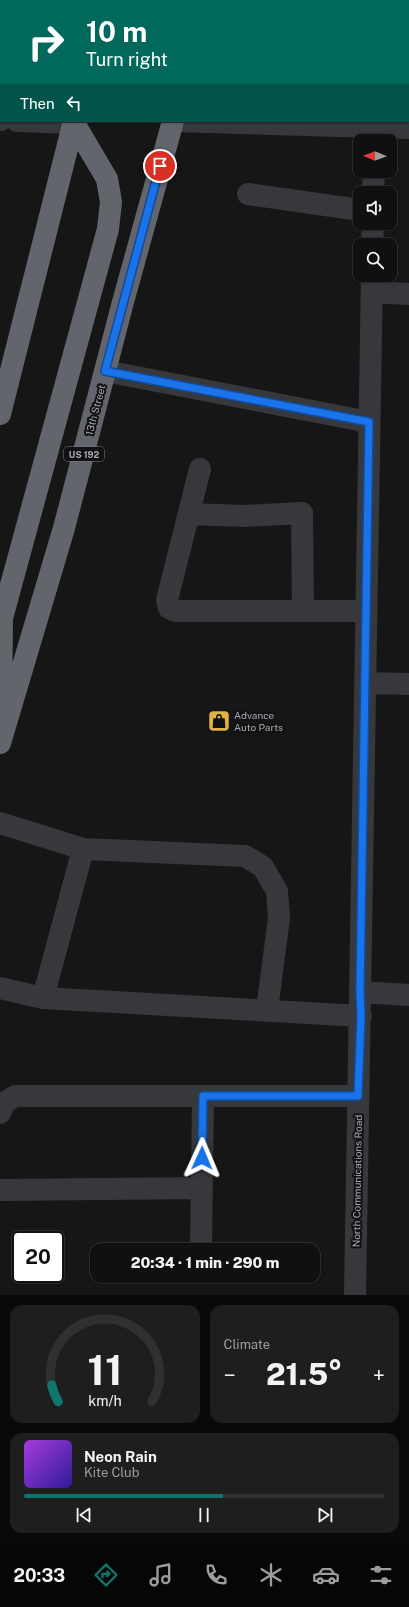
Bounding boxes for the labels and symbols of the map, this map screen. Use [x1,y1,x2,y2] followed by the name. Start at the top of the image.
[353,134,397,178] north arrow
[143,149,177,183] pin
[83,383,108,437] street label: 13th Street
[64,447,104,461] road number: US 192
[206,708,232,734] shop icon: Advance Auto Parts
[234,709,283,733] place label: Advance Auto Parts
[350,1115,364,1247] street label: North Communications Road
[181,1137,223,1179] position arrow
[12,1231,64,1283] speed limit sign: 20

